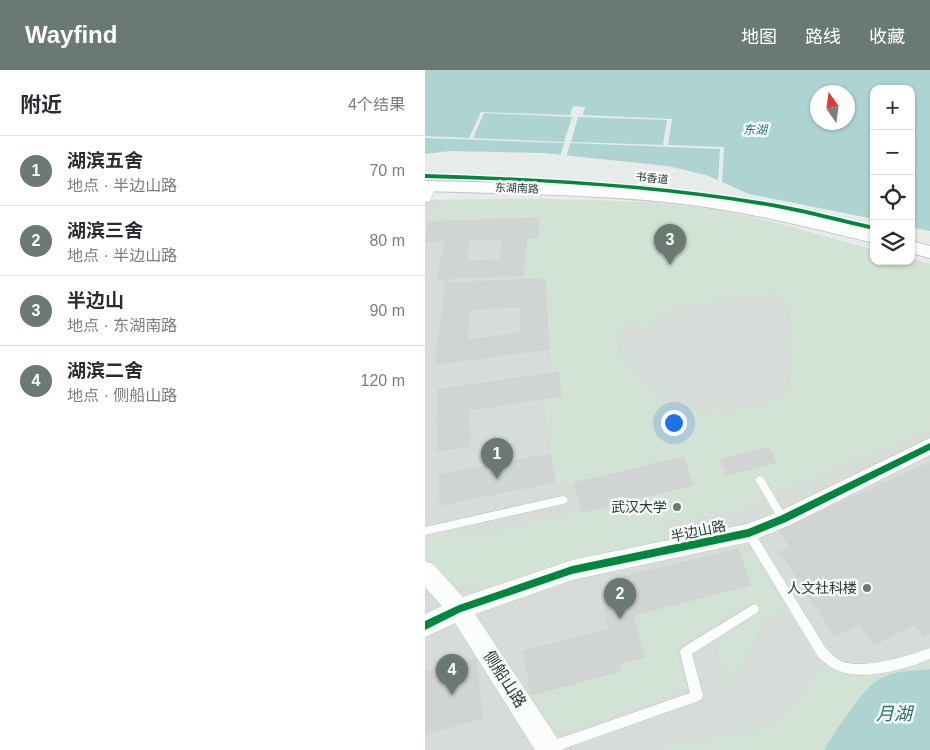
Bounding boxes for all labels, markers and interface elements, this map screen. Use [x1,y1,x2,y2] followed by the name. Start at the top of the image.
[25,21,117,48] text: Wayfind
[741,27,777,47] text: 地图
[805,27,841,47] text: 路线
[869,27,905,47] text: 收藏
[810,85,855,130] north arrow
[870,85,915,265] map controls
[870,85,915,130] button: +
[20,93,62,116] text: 附近
[348,96,405,113] text: 4个结果
[743,123,769,137] water label: 东湖
[870,130,915,175] button: −
[67,150,143,171] text: 湖滨五舍
[32,162,40,179] text: 1
[369,162,405,179] text: 70 m
[635,170,669,186] street label: 书香道
[870,175,915,220] button: locate
[67,177,177,194] text: 地点 · 半边山路
[495,181,539,195] street label: 东湖南路
[67,220,143,241] text: 湖滨三舍
[870,220,915,265] button: layers
[654,224,686,265] pin: 3
[32,232,40,249] text: 2
[369,232,405,249] text: 80 m
[67,247,177,264] text: 地点 · 半边山路
[67,290,124,311] text: 半边山
[32,302,40,319] text: 3
[369,302,405,319] text: 90 m
[67,317,177,334] text: 地点 · 东湖南路
[67,360,143,381] text: 湖滨二舍
[32,372,40,389] text: 4
[361,372,405,389] text: 120 m
[67,387,177,404] text: 地点 · 侧船山路
[661,410,687,436] your location
[481,438,513,479] pin: 1
[611,499,667,515] place label: 武汉大学
[671,501,683,513] marker: 武汉大学
[669,517,727,545] street label: 半边山路
[604,578,636,619] pin: 2
[787,580,857,596] place label: 人文社科楼
[861,582,873,594] marker: 人文社科楼
[480,648,530,710] street label: 侧船山路
[436,654,468,695] pin: 4
[876,704,915,724] water label: 月湖

